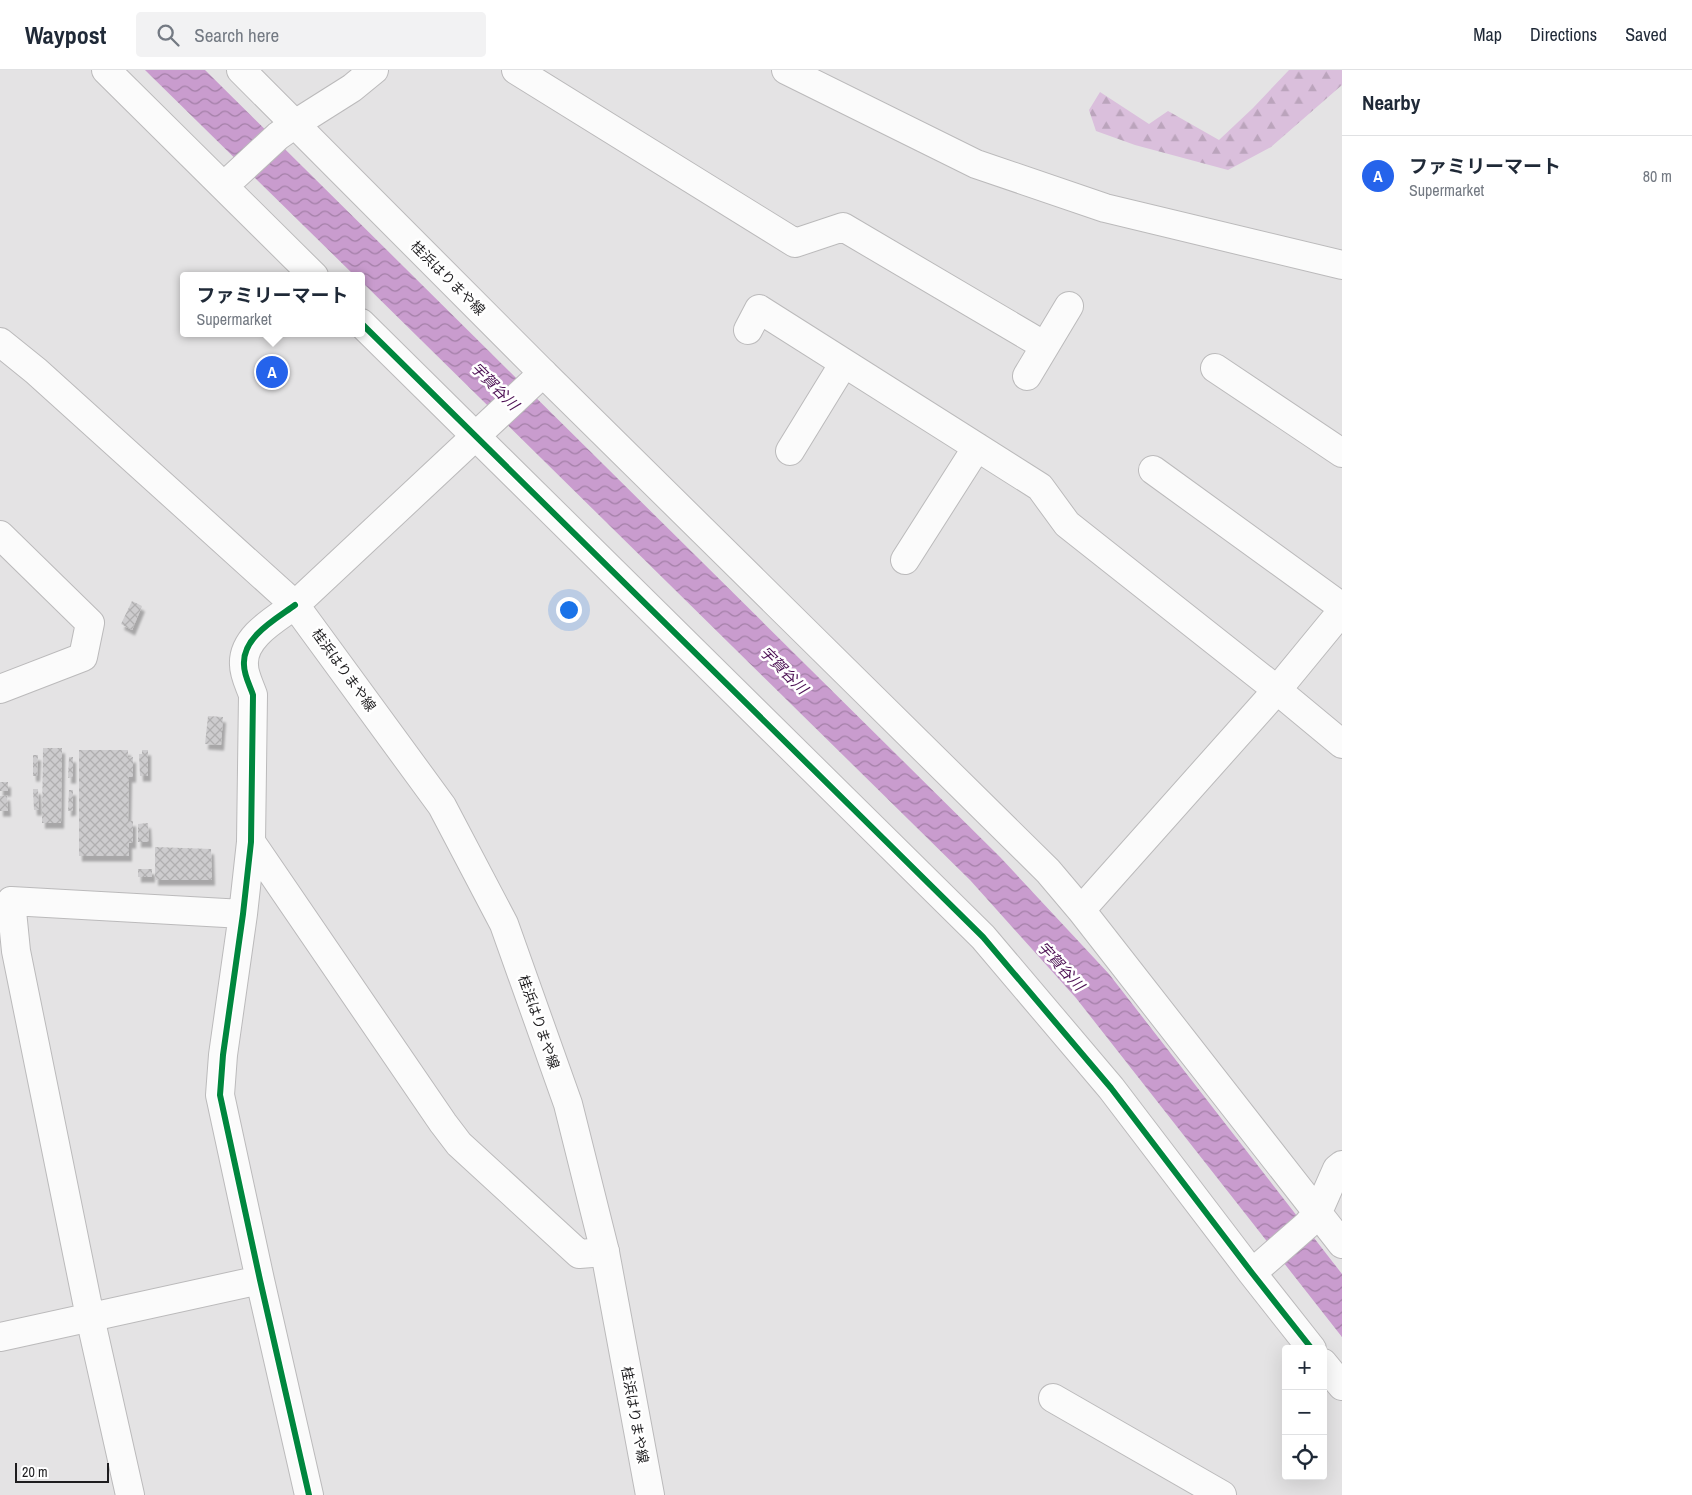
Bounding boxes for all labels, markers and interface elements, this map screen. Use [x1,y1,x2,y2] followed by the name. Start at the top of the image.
[136,12,486,57] search box
[25,19,106,51] text: Waypost
[154,21,182,49] icon: search
[194,22,279,48] text: Search here
[1473,22,1502,47] text: Map
[1530,22,1597,47] text: Directions
[1625,22,1667,47] text: Saved
[1362,88,1420,117] text: Nearby
[1409,153,1561,179] text: ファミリーマート
[1373,165,1383,187] text: A
[1643,165,1672,187] text: 80 m
[1409,179,1484,201] text: Supermarket
[407,237,489,319] street label: 桂浜はりまや線
[180,272,365,337] popup
[196,282,349,308] text: ファミリーマート
[196,308,272,330] text: Supermarket
[256,353,288,391] pin: A
[466,357,525,416] water label: 宇賀谷川
[556,597,582,623] your location
[308,625,380,715] street label: 桂浜はりまや線
[755,641,814,700] water label: 宇賀谷川
[1033,937,1090,997] water label: 宇賀谷川
[515,973,563,1071] street label: 桂浜はりまや線
[1282,1345,1327,1480] map controls
[1282,1345,1327,1390] button: +
[618,1365,652,1465] street label: 桂浜はりまや線
[1282,1390,1327,1435] button: −
[1282,1435,1327,1480] button: locate
[15,1460,109,1483] scale bar
[22,1463,48,1481] text: 20 m

